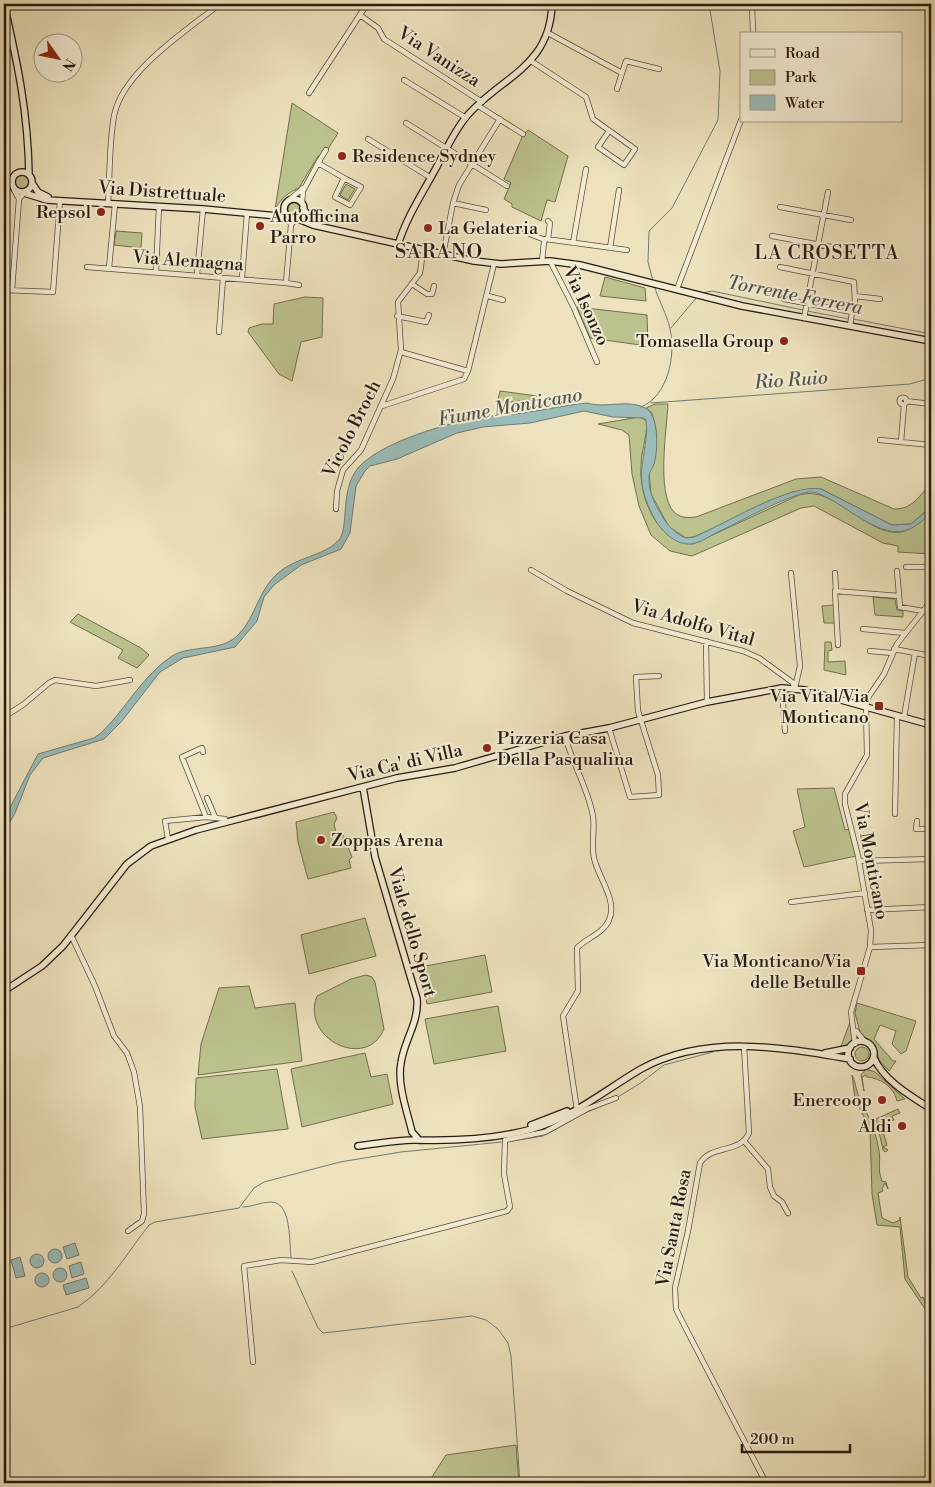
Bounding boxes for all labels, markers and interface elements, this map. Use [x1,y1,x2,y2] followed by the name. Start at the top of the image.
[392,21,485,93] street label: Via Vanizza
[32,32,82,82] north arrow
[740,32,902,122] legend
[785,44,820,63] text: Road
[57,55,79,74] text: N
[785,68,817,87] text: Park
[784,94,825,113] text: Water
[352,145,497,168] place label: Residence Sydney
[336,150,348,162] marker: Residence Sydney
[96,176,227,208] street label: Via Distrettuale
[36,201,92,224] place label: Repsol
[269,205,360,249] place label: Autofficina Parro
[95,206,107,218] marker: Repsol
[438,217,539,240] place label: La Gelateria
[254,220,266,232] marker: Autofficina Parro
[422,222,434,234] marker: La Gelateria
[395,240,483,265] district label: SARANO
[754,241,900,265] district label: LA CROSETTA
[131,246,245,276] street label: Via Alemagna
[557,262,614,349] street label: Via Isonzo
[725,270,865,320] water label: Torrente Ferrera
[636,330,774,353] place label: Tomasella Group
[778,335,790,347] marker: Tomasella Group
[753,365,829,395] water label: Rio Ruio
[317,376,386,482] street label: Vicolo Broch
[436,382,584,432] water label: Fiume Monticano
[628,594,758,652] street label: Via Adolfo Vital
[768,685,870,729] place label: Via Vital/Via Monticano
[873,700,885,712] marker: Via Vital/Via Monticano
[497,727,634,771] place label: Pizzeria Casa Della Pasqualina
[344,738,466,788] street label: Via Ca' di Villa
[481,742,493,754] marker: Pizzeria Casa Della Pasqualina
[848,800,894,921] street label: Via Monticano
[331,829,444,852] place label: Zoppas Arena
[315,834,327,846] marker: Zoppas Arena
[382,863,442,1000] street label: Viale dello Sport
[701,950,852,994] place label: Via Monticano/Via delle Betulle
[855,965,867,977] marker: Via Monticano/Via delle Betulle
[792,1089,872,1112] place label: Enercoop
[876,1094,888,1106] marker: Enercoop
[857,1115,892,1138] place label: Aldi
[896,1120,908,1132] marker: Aldi
[651,1166,697,1290] street label: Via Santa Rosa
[742,1422,850,1454] scale bar
[750,1430,795,1449] text: 200 m

